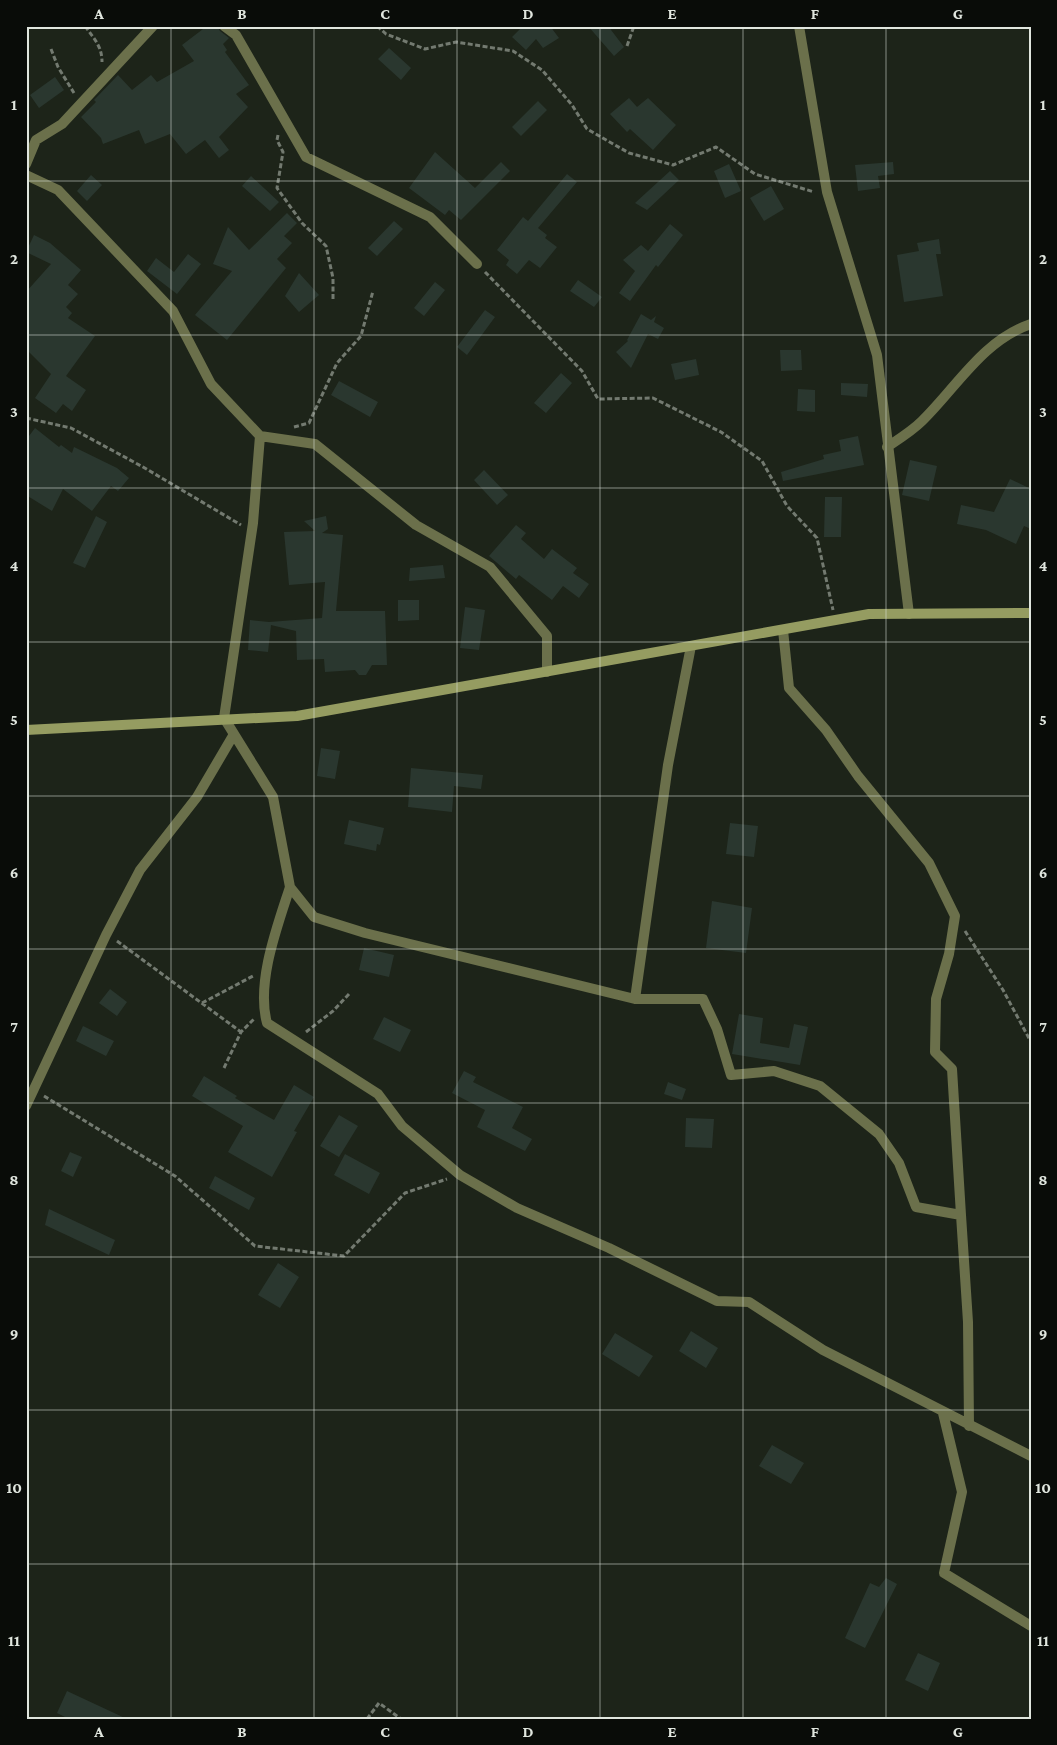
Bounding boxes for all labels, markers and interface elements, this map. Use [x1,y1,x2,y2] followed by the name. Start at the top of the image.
[93,5,104,22] text: A
[237,5,247,22] text: B
[380,5,390,22] text: C
[522,5,534,22] text: D
[667,5,677,22] text: E
[811,5,820,22] text: F
[953,5,963,22] text: G
[11,96,17,113] text: 1
[1040,96,1046,113] text: 1
[10,250,18,267] text: 2
[1039,250,1047,267] text: 2
[10,403,18,420] text: 3
[1039,403,1047,420] text: 3
[10,557,19,574] text: 4
[1039,557,1048,574] text: 4
[10,711,18,728] text: 5
[1039,711,1047,728] text: 5
[10,864,18,881] text: 6
[1039,864,1047,881] text: 6
[10,1018,18,1035] text: 7
[1039,1018,1047,1035] text: 7
[9,1171,19,1188] text: 8
[1038,1171,1048,1188] text: 8
[10,1325,18,1342] text: 9
[1039,1325,1047,1342] text: 9
[6,1479,22,1496] text: 10
[1035,1479,1051,1496] text: 10
[8,1632,20,1649] text: 11
[1037,1632,1049,1649] text: 11
[93,1723,104,1740] text: A
[237,1723,247,1740] text: B
[380,1723,390,1740] text: C
[522,1723,534,1740] text: D
[667,1723,677,1740] text: E
[811,1723,820,1740] text: F
[953,1723,963,1740] text: G

